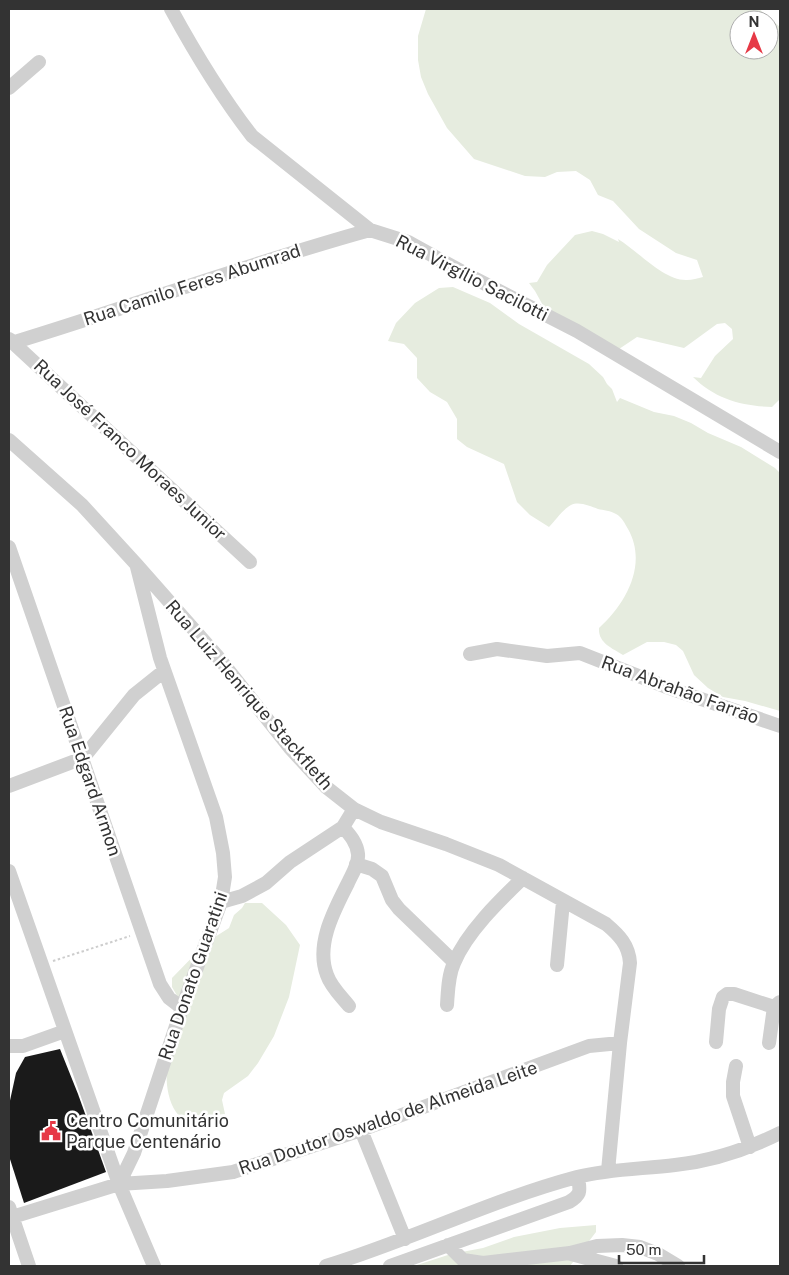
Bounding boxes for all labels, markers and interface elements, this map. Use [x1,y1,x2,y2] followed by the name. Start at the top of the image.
[729,10,779,60] north arrow
[749,14,759,30] text: N
[392,230,552,325] street label: Rua Virgílio Sacilotti
[81,240,303,330] street label: Rua Camilo Feres Abumrad
[30,355,231,544] street label: Rua José Franco Moraes Junior
[161,596,337,794] street label: Rua Luiz Henrique Stackfleth
[599,651,762,728] street label: Rua Abrahão Farrão
[55,703,126,859] street label: Rua Edgard Armon
[154,889,231,1063] street label: Rua Donato Guaratini
[236,1056,540,1179] street label: Rua Doutor Oswaldo de Almeida Leite
[66,1110,229,1152] place label: Centro Comunitário Parque Centenário
[40,1120,62,1142] public building icon: Centro Comunitário Parque Centenário
[619,1232,704,1264] scale bar
[626,1241,661,1258] text: 50 m

